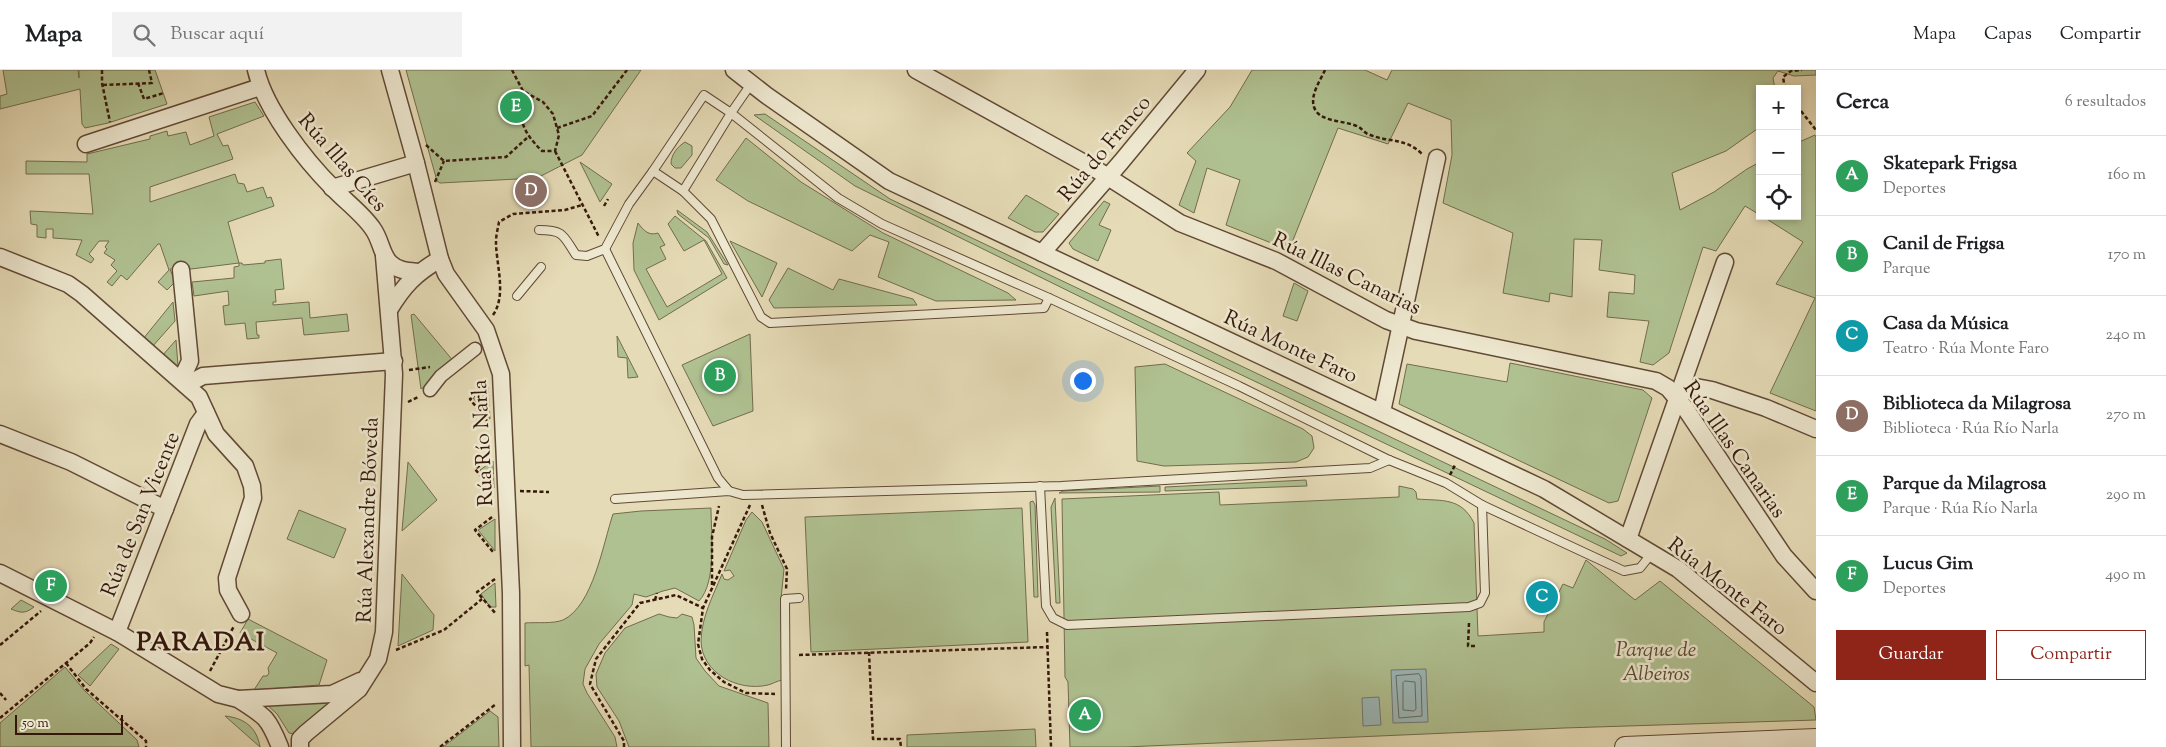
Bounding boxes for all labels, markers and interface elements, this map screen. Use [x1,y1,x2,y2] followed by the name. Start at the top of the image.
[112,12,462,57] search box
[25,18,82,52] text: Mapa
[130,21,158,49] icon: search
[170,21,264,48] text: Buscar aquí
[1913,22,1956,48] text: Mapa
[1984,22,2032,48] text: Capas
[2060,22,2141,48] text: Compartir
[1756,85,1801,220] map controls
[1756,85,1801,130] button: +
[500,88,532,126] pin: E
[1836,88,1889,118] text: Cerca
[1052,90,1159,209] street label: Rúa do Franco
[2065,91,2146,114] text: 6 resultados
[290,107,393,219] street label: Rúa Illas Cíes
[1756,130,1801,175] button: −
[1883,151,2017,178] text: Skatepark Frigsa
[1846,164,1859,187] text: A
[2108,164,2146,187] text: 160 m
[515,172,547,210] pin: D
[1756,175,1801,220] button: locate
[1883,178,1946,201] text: Deportes
[1267,226,1425,324] street label: Rúa Illas Canarias
[1883,231,2004,258] text: Canil de Frigsa
[1847,244,1857,267] text: B
[2108,244,2146,267] text: 170 m
[1883,258,1930,281] text: Parque
[1218,304,1362,392] street label: Rúa Monte Faro
[1883,311,2009,338] text: Casa da Música
[1846,324,1858,347] text: C
[2105,324,2146,347] text: 240 m
[1883,338,2049,361] text: Teatro · Rúa Monte Faro
[704,357,736,395] pin: B
[1070,368,1096,394] your location
[1675,375,1792,525] street label: Rúa Illas Canarias
[466,378,502,507] street label: Rúa Río Narla
[1883,391,2071,418] text: Biblioteca da Milagrosa
[1846,404,1858,427] text: D
[2106,404,2146,427] text: 270 m
[350,416,388,624] street label: Rúa Alexandre Bóveda
[1883,418,2059,441] text: Biblioteca · Rúa Río Narla
[95,428,189,602] street label: Rúa de San Vicente
[1883,471,2047,498] text: Parque da Milagrosa
[1847,484,1857,507] text: E
[2106,484,2146,507] text: 290 m
[1883,498,2038,521] text: Parque · Rúa Río Narla
[1660,531,1793,644] street label: Rúa Monte Faro
[1883,551,1973,578] text: Lucus Gim
[1848,564,1856,587] text: F
[2105,564,2146,587] text: 490 m
[35,567,67,605] pin: F
[1526,578,1558,616] pin: C
[1883,578,1946,601] text: Deportes
[136,625,266,662] district label: PARADAI
[1836,630,1986,680] button: Guardar
[1996,630,2146,680] button: Compartir
[1616,636,1696,690] park label: Parque de Albeiros
[1069,696,1101,734] pin: A
[15,712,122,735] scale bar
[22,714,49,734] text: 50 m

